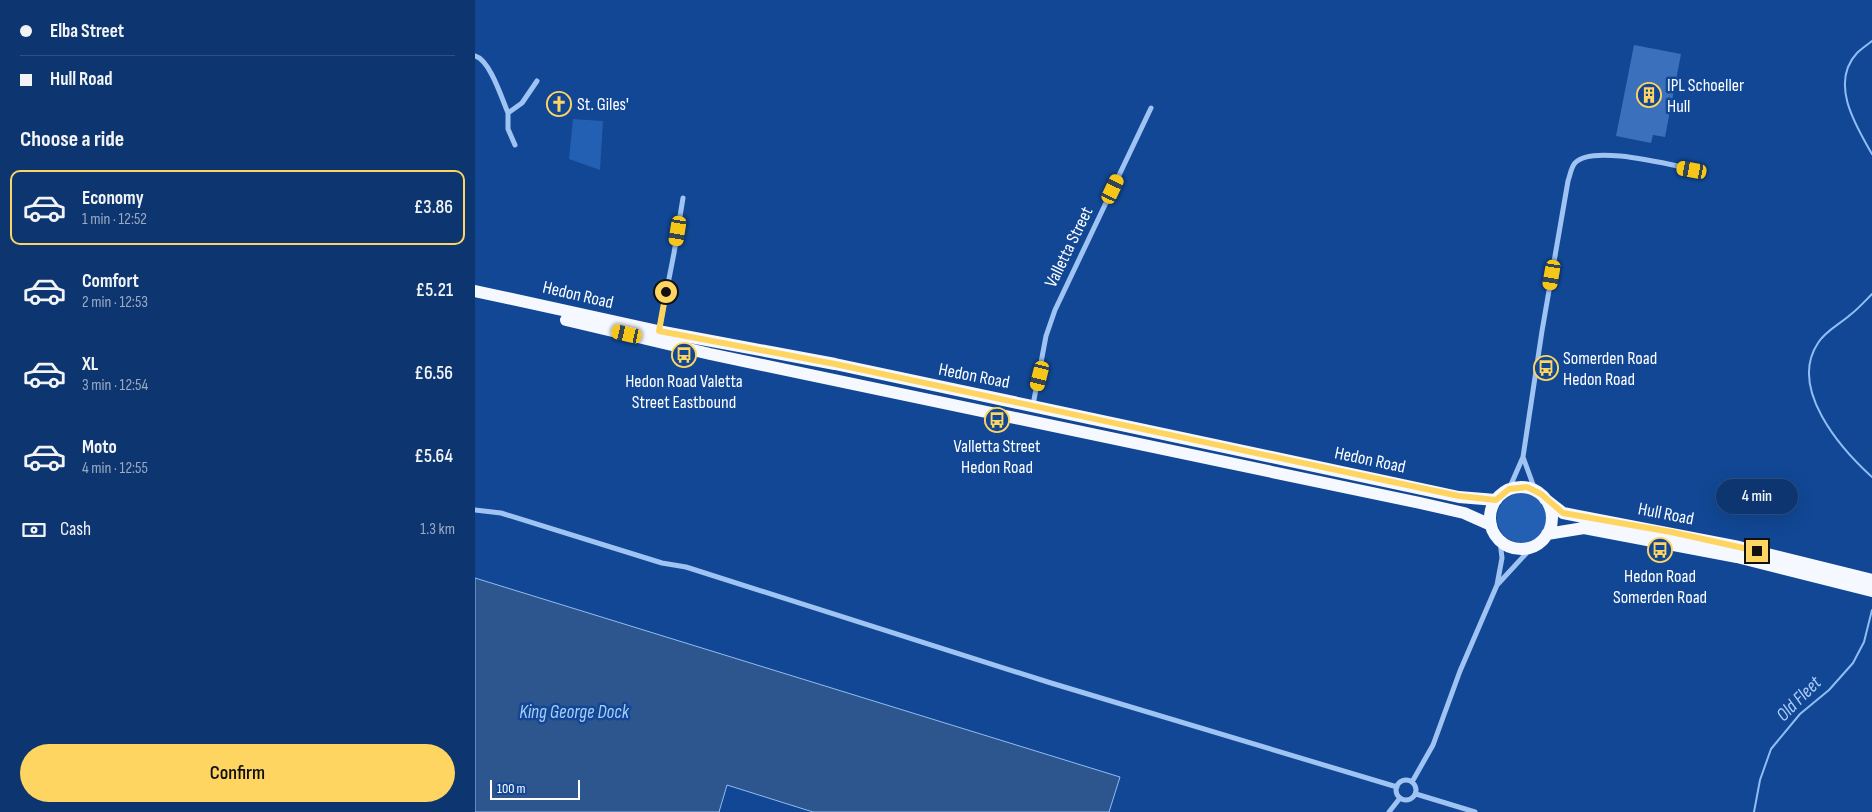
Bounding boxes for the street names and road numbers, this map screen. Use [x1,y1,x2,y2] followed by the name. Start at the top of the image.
[1040,203,1098,291] street label: Valletta Street
[541,277,615,313] street label: Hedon Road
[937,359,1011,393] street label: Hedon Road
[1333,442,1407,478] street label: Hedon Road
[1636,498,1696,530] street label: Hull Road

